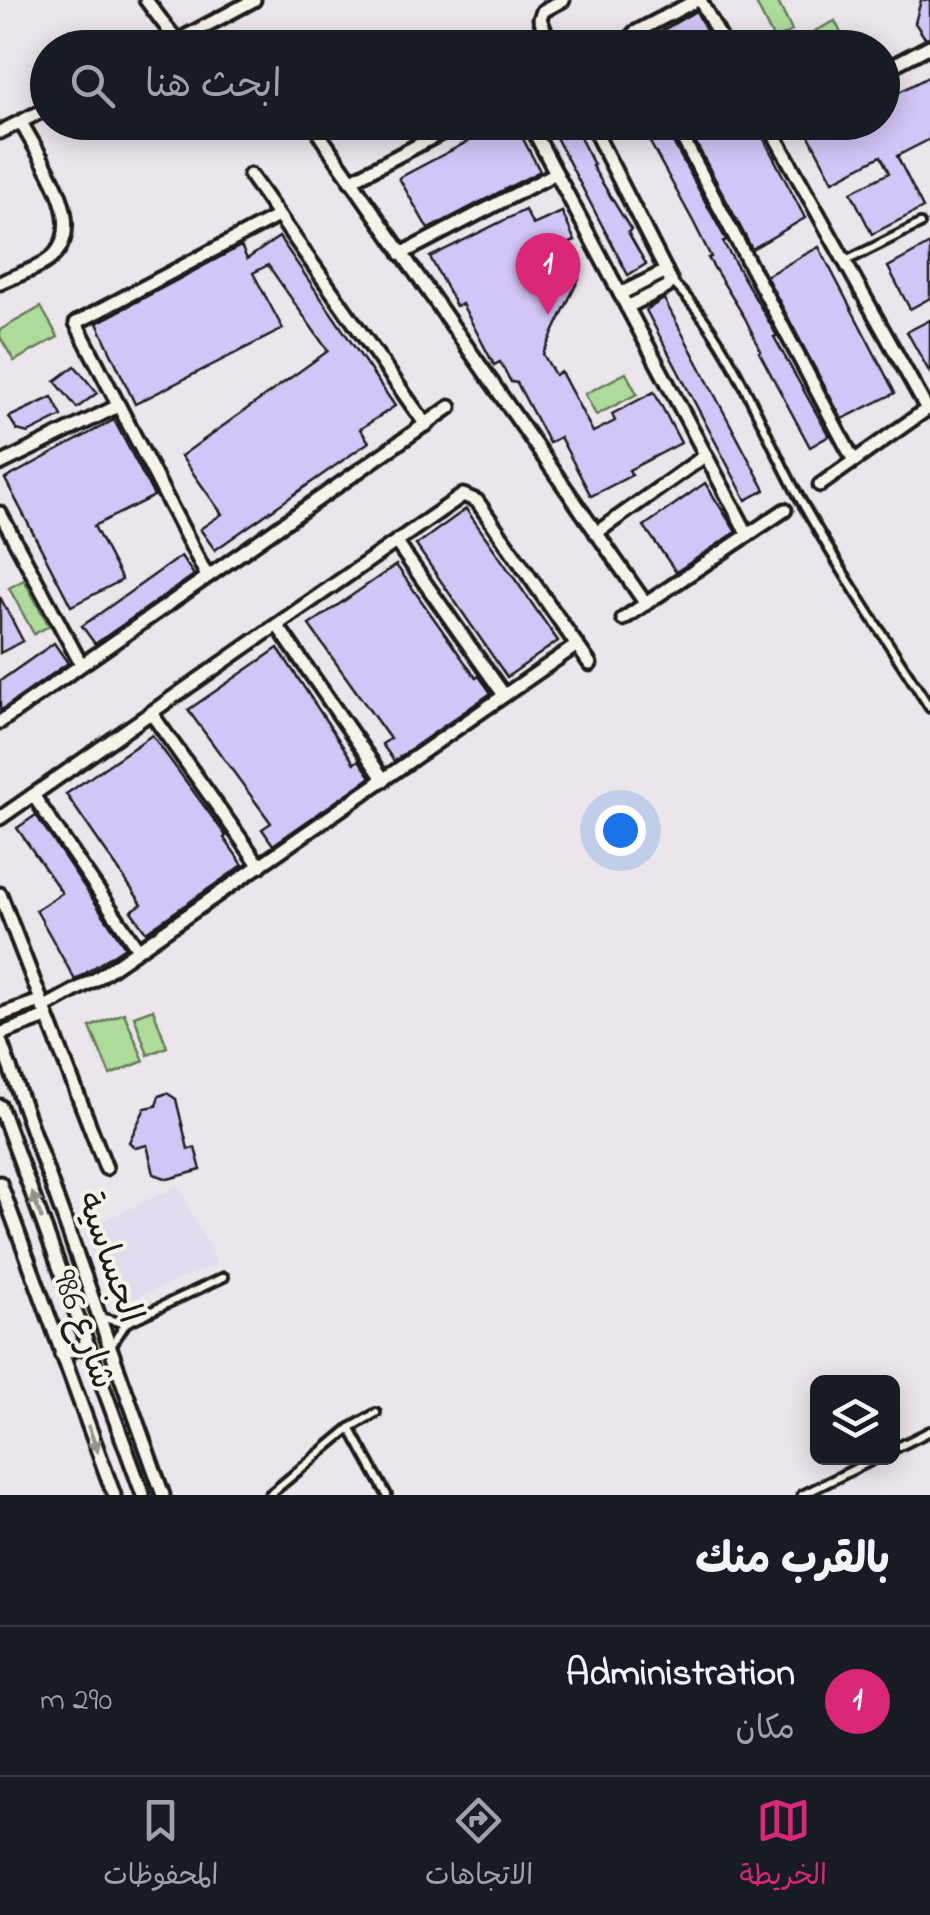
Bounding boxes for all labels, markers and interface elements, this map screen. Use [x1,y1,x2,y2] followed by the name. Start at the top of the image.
[30,30,900,140] search box
[65,58,120,113] icon: search
[145,59,282,115] text: ابحث هنا
[516,232,580,315] pin: 1
[595,805,646,856] your location
[62,1185,154,1331] street label: الجساسية
[29,1191,44,1221] one-way arrow
[37,1263,127,1397] street label: شارع 986
[810,1375,900,1465] map controls
[810,1375,900,1465] button: layers
[86,1424,101,1454] one-way arrow
[695,1531,890,1592] text: بالقرب منك
[566,1647,795,1703] text: Administration
[40,1678,112,1725] text: 290 m
[852,1678,863,1725] text: 1
[736,1707,795,1754] text: مكان
[103,1793,219,1899] tab: المحفوظات
[425,1793,533,1899] tab: الاتجاهات
[739,1793,827,1899] tab: الخريطة

